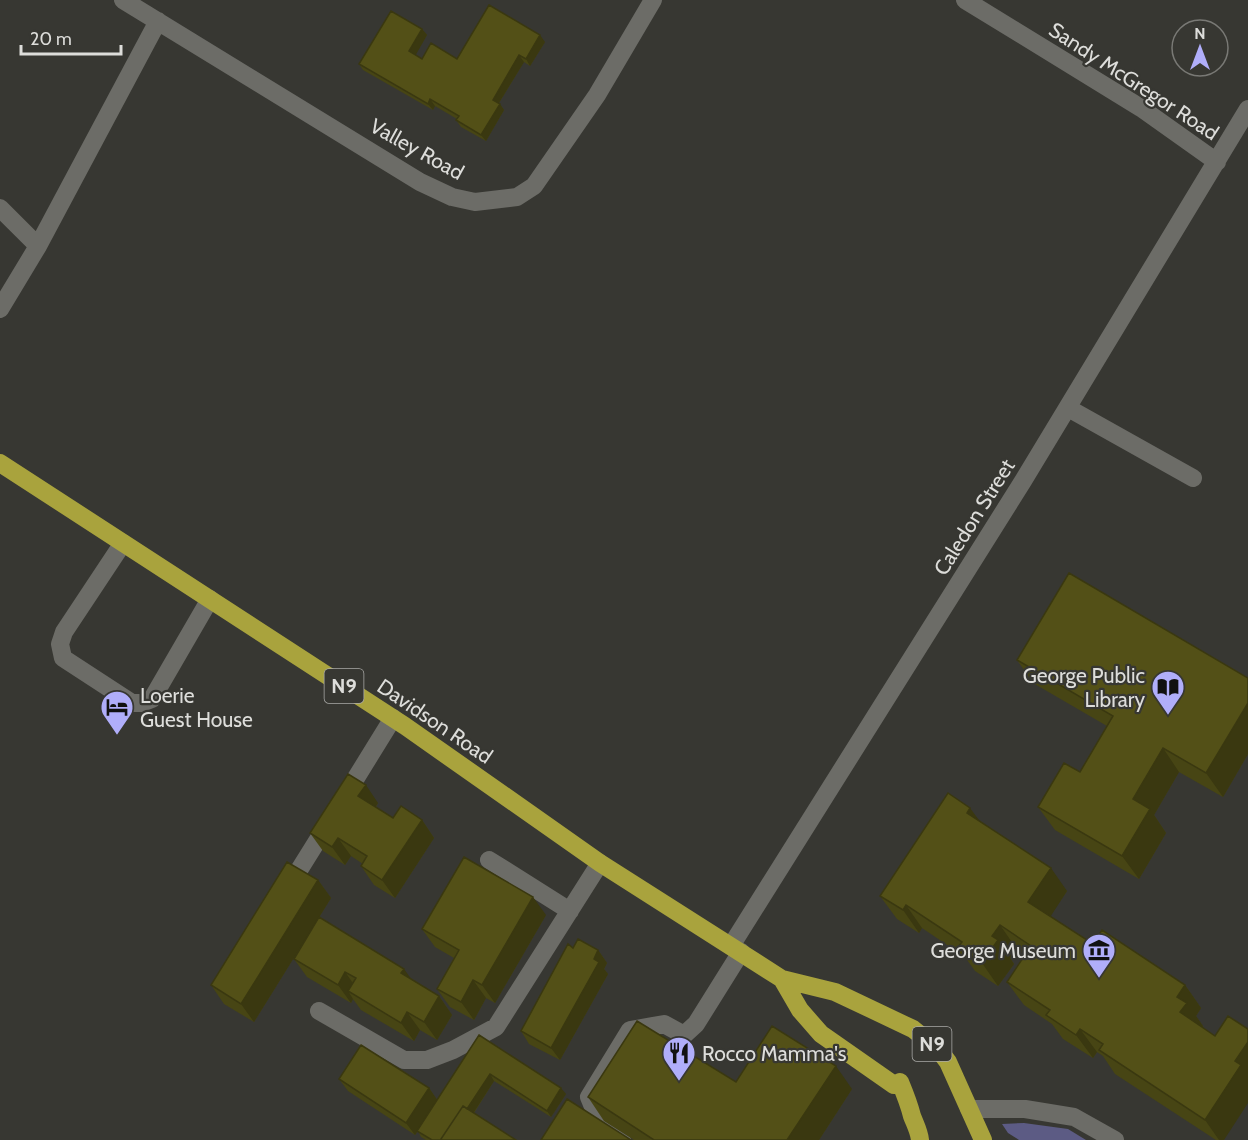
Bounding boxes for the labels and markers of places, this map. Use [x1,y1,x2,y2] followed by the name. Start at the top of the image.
[1023,663,1145,712] place label: George Public Library
[1150,669,1186,716] library icon: George Public Library
[140,683,253,732] place label: Loerie Guest House
[99,689,135,736] hotel icon: Loerie Guest House
[1081,932,1117,979] museum icon: George Museum
[931,938,1076,963] place label: George Museum
[661,1035,697,1082] restaurant icon: Rocco Mamma's
[702,1041,847,1066] place label: Rocco Mamma's

